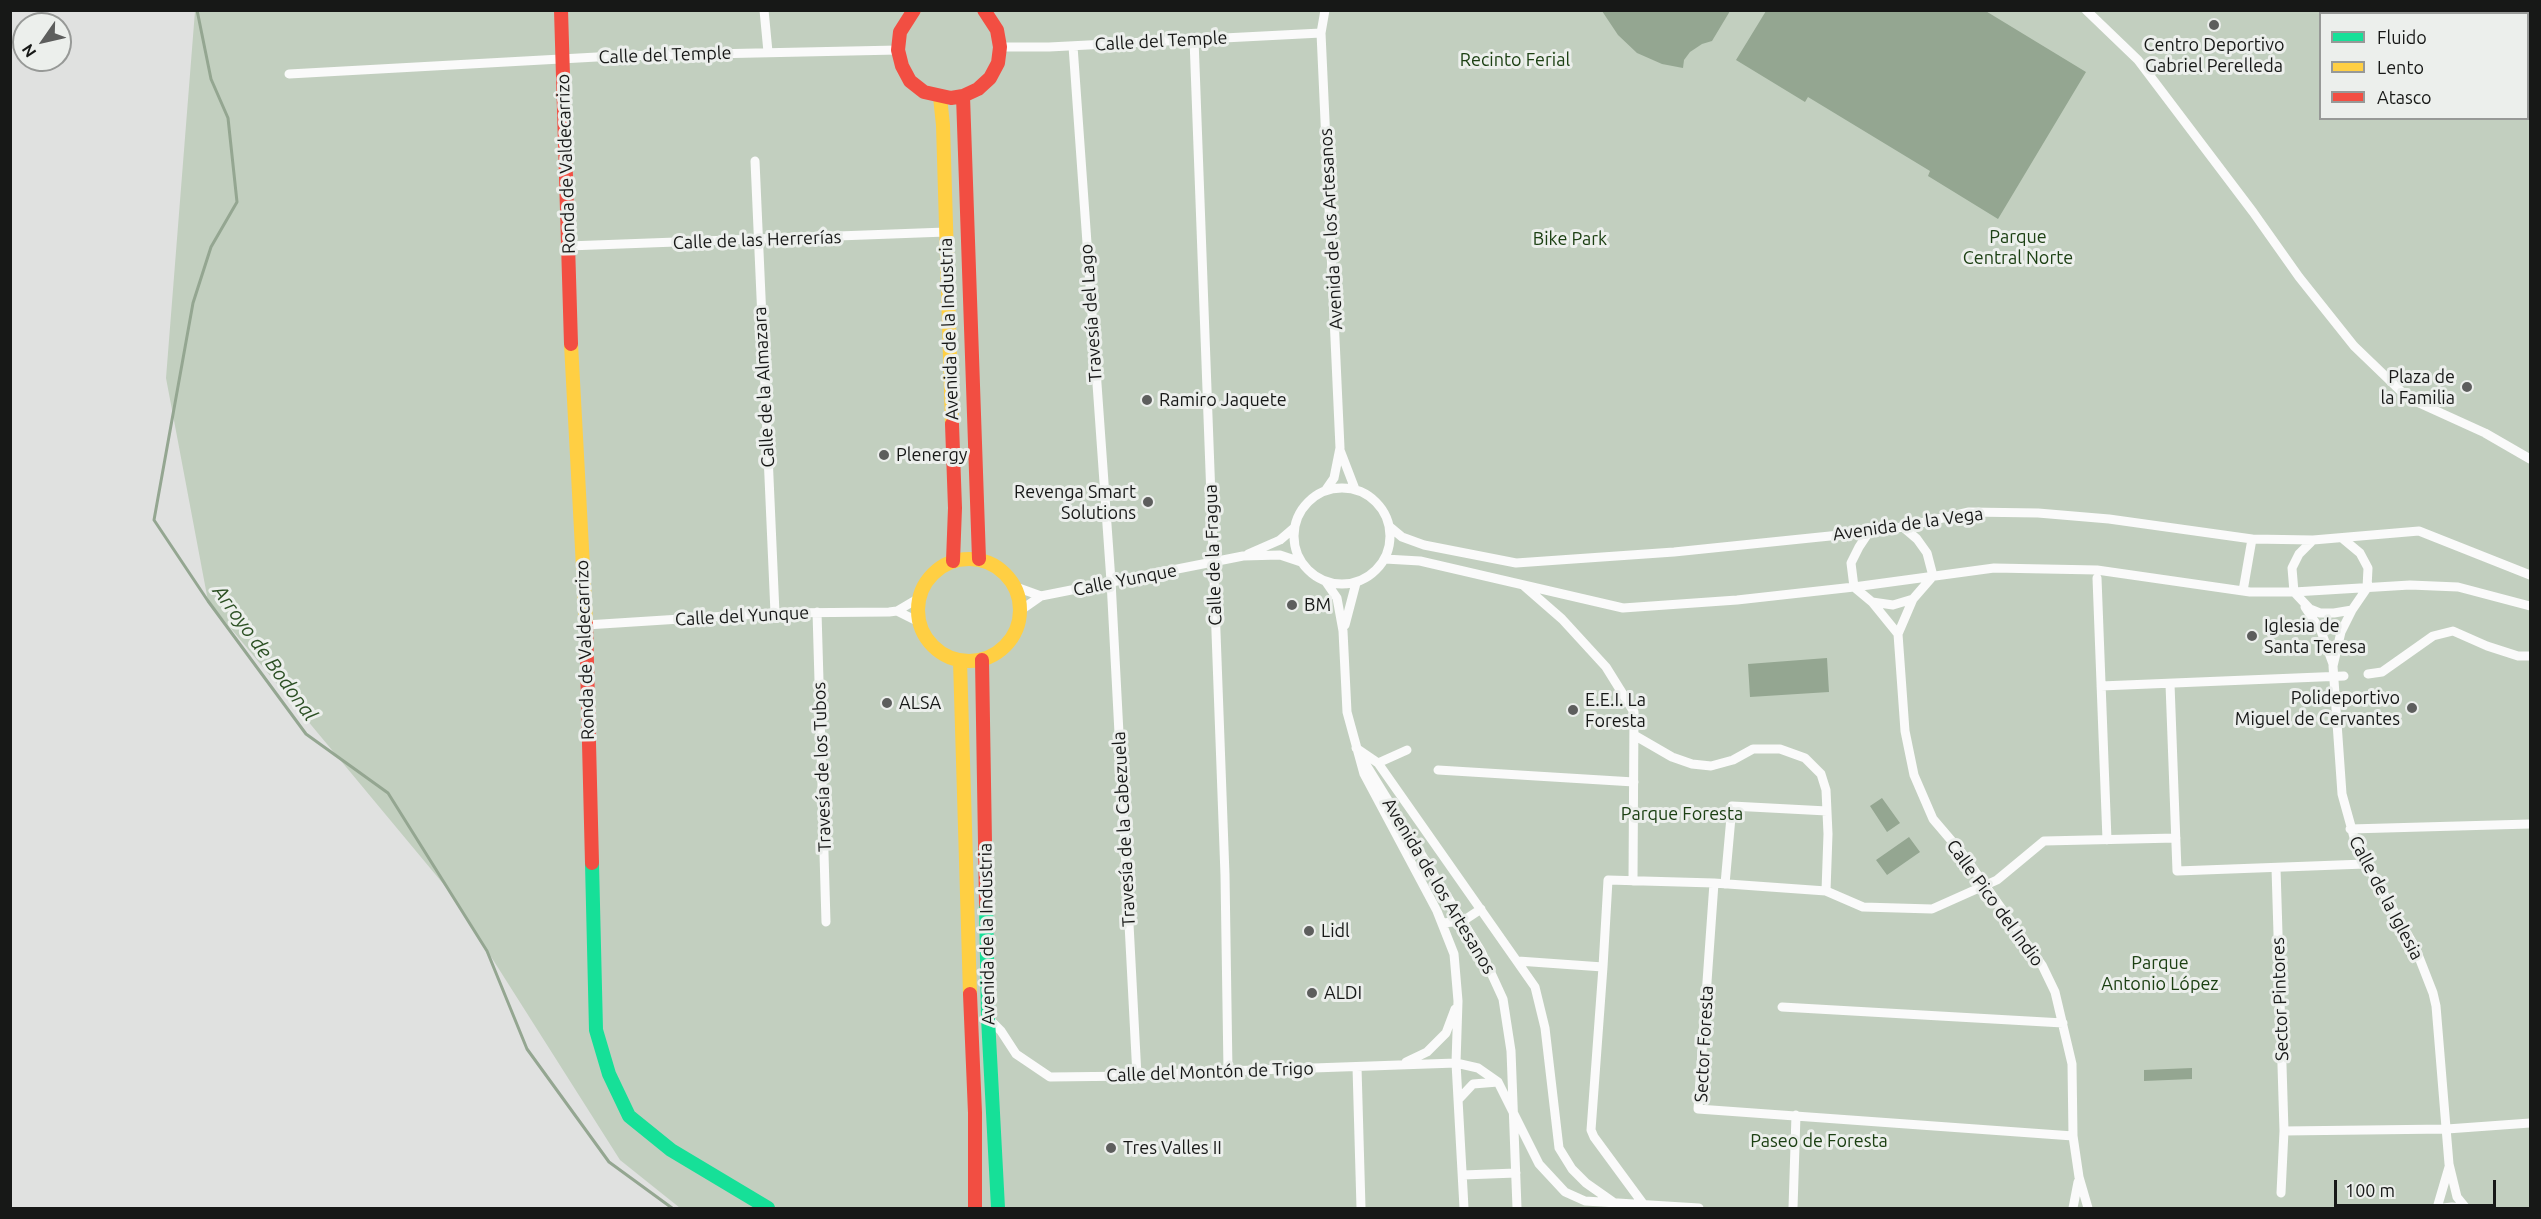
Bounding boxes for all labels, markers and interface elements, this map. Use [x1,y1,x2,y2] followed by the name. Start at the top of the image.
[12,12,72,72] north arrow
[2319,12,2529,120] legend
[2207,18,2221,32] marker: Centro Deportivo Gabriel Perelleda
[1094,27,1228,55] street label: Calle del Temple
[2377,27,2427,47] text: Fluido
[2144,34,2284,76] place label: Centro Deportivo Gabriel Perelleda
[18,41,40,61] text: N
[598,42,732,68] street label: Calle del Temple
[1460,49,1570,71] park label: Recinto Ferial
[2377,57,2424,77] text: Lento
[552,74,580,254] street label: Ronda de Valdecarrizo
[2377,87,2432,107] text: Atasco
[1315,128,1347,330] street label: Avenida de los Artesanos
[672,226,842,254] street label: Calle de las Herrerías
[1963,226,2073,268] park label: Parque Central Norte
[1533,228,1607,250] park label: Bike Park
[935,237,963,421] street label: Avenida de la Industria
[1075,243,1107,383] street label: Travesía del Lago
[749,306,779,468] street label: Calle de la Almazara
[2381,366,2455,409] place label: Plaza de la Familia
[2460,380,2474,394] marker: Plaza de la Familia
[1159,389,1287,411] place label: Ramiro Jaquete
[1140,393,1154,407] marker: Ramiro Jaquete
[896,444,967,466] place label: Plenergy
[877,448,891,462] marker: Plenergy
[1014,481,1136,524] place label: Revenga Smart Solutions
[1200,484,1226,626] street label: Calle de la Fragua
[1141,495,1155,509] marker: Revenga Smart Solutions
[1831,503,1985,545] street label: Avenida de la Vega
[1071,559,1179,601] street label: Calle Yunque
[571,560,599,740] street label: Ronda de Valdecarrizo
[208,580,322,726] water label: Arroyo de Bodonal
[1304,594,1331,616] place label: BM
[1285,598,1299,612] marker: BM
[674,602,810,630] street label: Calle del Yunque
[2264,615,2366,658] place label: Iglesia de Santa Teresa
[2245,629,2259,643] marker: Iglesia de Santa Teresa
[808,682,836,852] street label: Travesía de los Tubos
[2235,687,2400,730] place label: Polideportivo Miguel de Cervantes
[1585,689,1646,732] place label: E.E.I. La Foresta
[899,692,941,714] place label: ALSA
[880,696,894,710] marker: ALSA
[2405,701,2419,715] marker: Polideportivo Miguel de Cervantes
[1566,703,1580,717] marker: E.E.I. La Foresta
[1108,731,1140,927] street label: Travesía de la Cabezuela
[1378,794,1500,978] street label: Avenida de los Artesanos
[1621,803,1743,825] park label: Parque Foresta
[2344,832,2428,964] street label: Calle de la Iglesia
[1942,835,2048,971] street label: Calle Pico del Indio
[975,843,999,1025] street label: Avenida de la Industria
[1321,920,1350,942] place label: Lidl
[1302,924,1316,938] marker: Lidl
[2267,937,2293,1061] street label: Sector Pintores
[2101,952,2219,994] park label: Parque Antonio López
[1324,982,1362,1004] place label: ALDI
[1690,985,1718,1103] street label: Sector Foresta
[1305,986,1319,1000] marker: ALDI
[1106,1058,1314,1086] street label: Calle del Montón de Trigo
[1750,1130,1888,1152] park label: Paseo de Foresta
[1123,1137,1222,1159] place label: Tres Valles II
[1104,1141,1118,1155] marker: Tres Valles II
[2337,1168,2499,1206] scale bar
[2345,1180,2395,1200] text: 100 m

